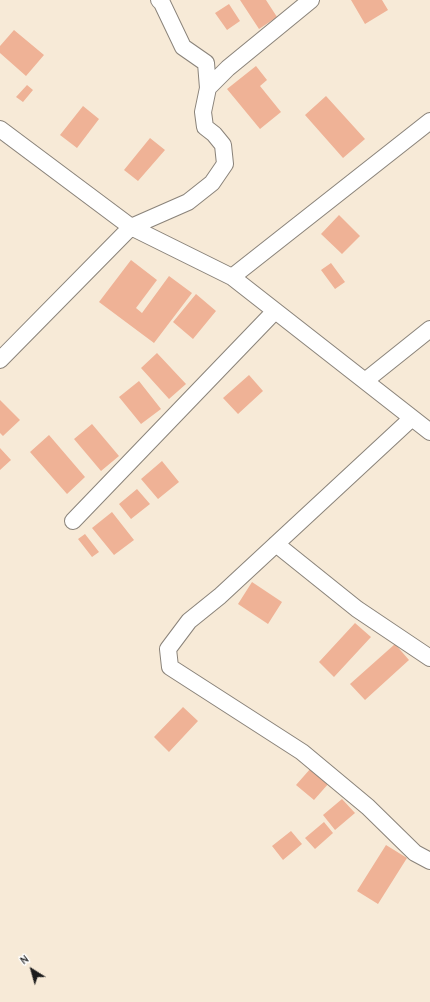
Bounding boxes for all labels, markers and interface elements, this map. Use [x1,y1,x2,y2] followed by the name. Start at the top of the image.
[12,950,52,990] north arrow
[18,953,31,967] text: N

